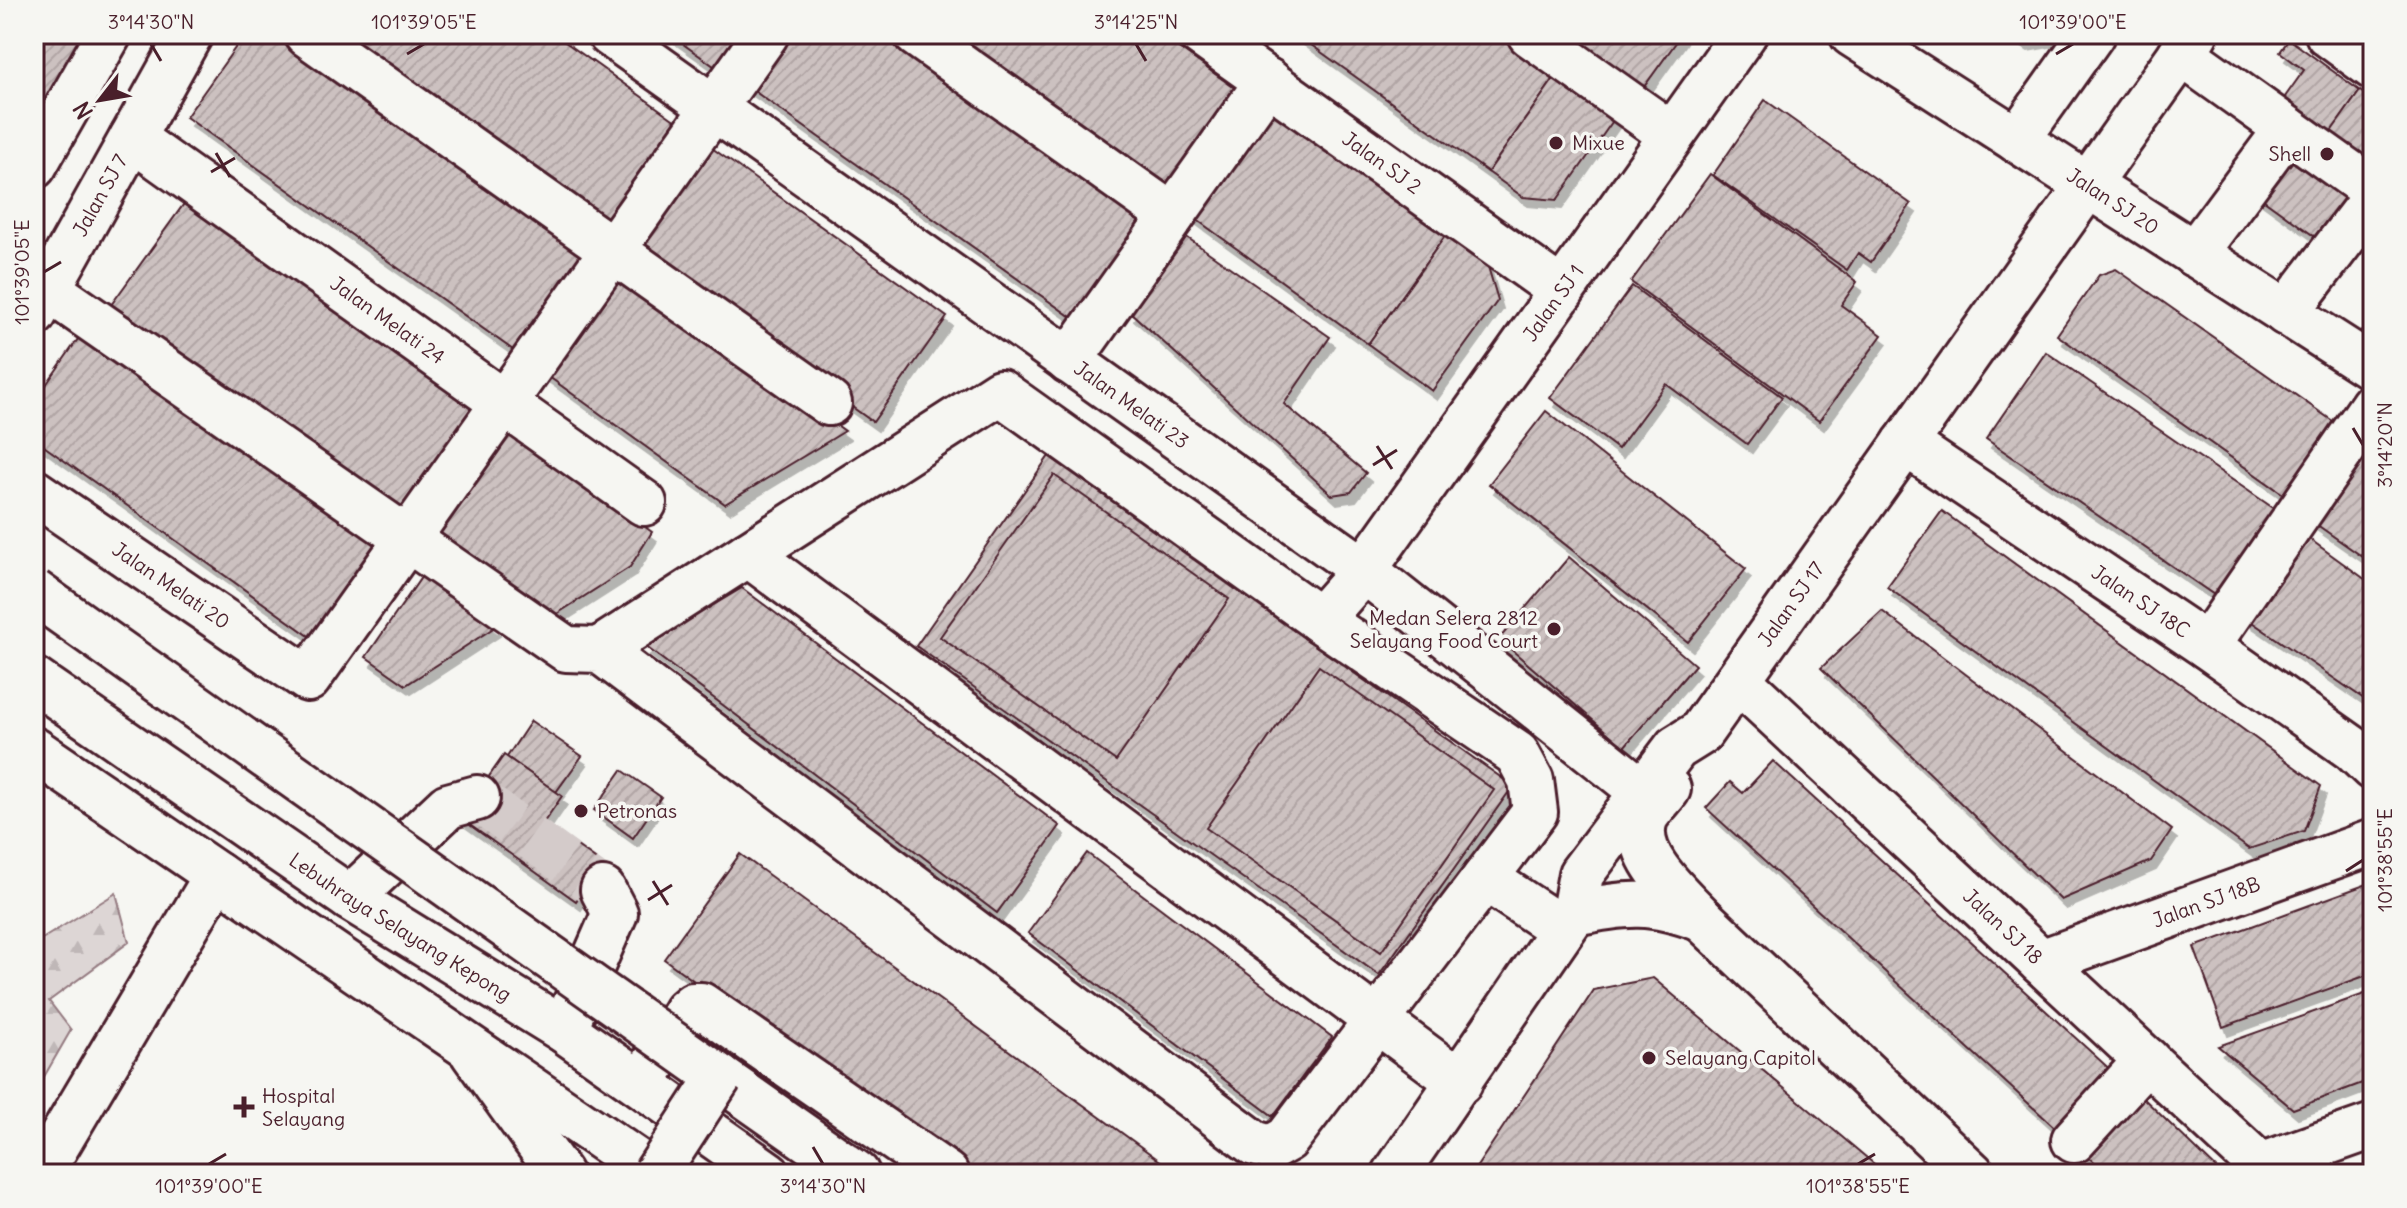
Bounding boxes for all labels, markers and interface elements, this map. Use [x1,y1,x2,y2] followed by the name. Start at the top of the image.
[108,9,194,34] text: 3°14'30"N
[371,9,477,34] text: 101°39'05"E
[1094,9,1178,34] text: 3°14'25"N
[2019,9,2127,34] text: 101°39'00"E
[60,60,140,140] north arrow
[67,97,99,124] text: N
[1338,126,1427,199] street label: Jalan SJ 2
[1572,130,1625,155] place label: Mixue
[1547,134,1565,152] marker: Mixue
[2269,141,2311,166] place label: Shell
[2318,145,2336,163] marker: Shell
[67,149,133,240] street label: Jalan SJ 7
[2063,162,2164,240] street label: Jalan SJ 20
[9,219,34,325] text: 101°39'05"E
[1517,259,1589,346] street label: Jalan SJ 1
[326,271,450,369] street label: Jalan Melati 24
[1070,355,1194,454] street label: Jalan Melati 23
[2372,402,2397,488] text: 3°14'20"N
[108,536,235,634] street label: Jalan Melati 20
[1752,557,1829,651] street label: Jalan SJ 17
[2087,559,2195,643] street label: Jalan SJ 18C
[1350,605,1538,653] place label: Medan Selera 2812 Selayang Food Court
[1545,620,1563,638] marker: Medan Selera 2812 Selayang Food Court
[597,798,677,823] place label: Petronas
[572,802,590,820] marker: Petronas
[2372,808,2397,912] text: 101°38'55"E
[285,847,516,1007] street label: Lebuhraya Selayang Kepong
[2149,871,2264,933] street label: Jalan SJ 18B
[1958,883,2048,969] street label: Jalan SJ 18
[1665,1045,1816,1070] place label: Selayang Capitol
[1640,1049,1658,1067] marker: Selayang Capitol
[262,1083,345,1131] place label: Hospital Selayang
[233,1096,255,1118] marker: Hospital Selayang
[155,1173,263,1198] text: 101°39'00"E
[780,1173,866,1198] text: 3°14'30"N
[1806,1173,1910,1198] text: 101°38'55"E

